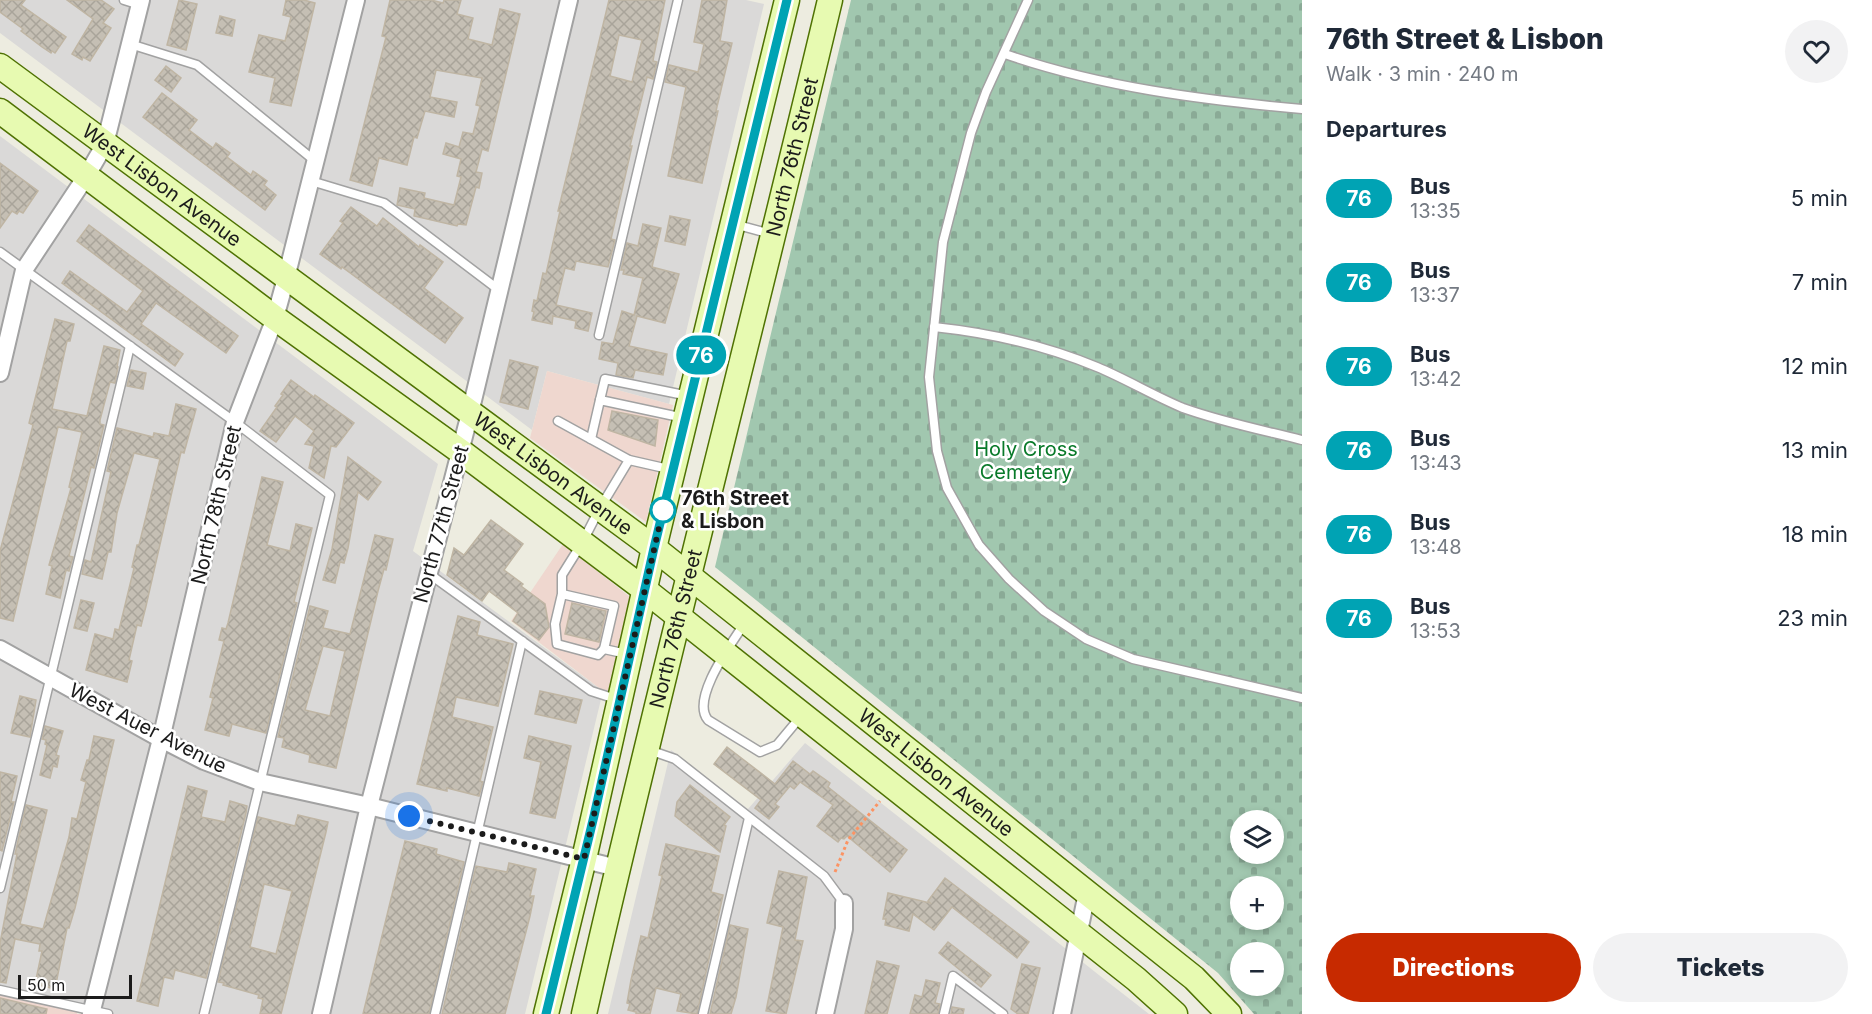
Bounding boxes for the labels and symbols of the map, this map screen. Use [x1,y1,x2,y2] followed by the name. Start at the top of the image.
[761,75,823,239] street label: North 76th Street
[77,119,246,252] street label: West Lisbon Avenue
[674,336,728,374] line badge: 76
[469,407,637,540] street label: West Lisbon Avenue
[186,423,246,587] street label: North 78th Street
[974,437,1078,484] park label: Holy Cross Cemetery
[408,442,474,606] street label: North 77th Street
[681,486,789,533] place label: 76th Street & Lisbon
[650,497,676,523] marker: 76th Street & Lisbon
[645,546,707,711] street label: North 76th Street
[65,678,231,778] street label: West Auer Avenue
[854,703,1019,842] street label: West Lisbon Avenue
[394,801,424,831] your location
[18,972,132,1000] scale bar

